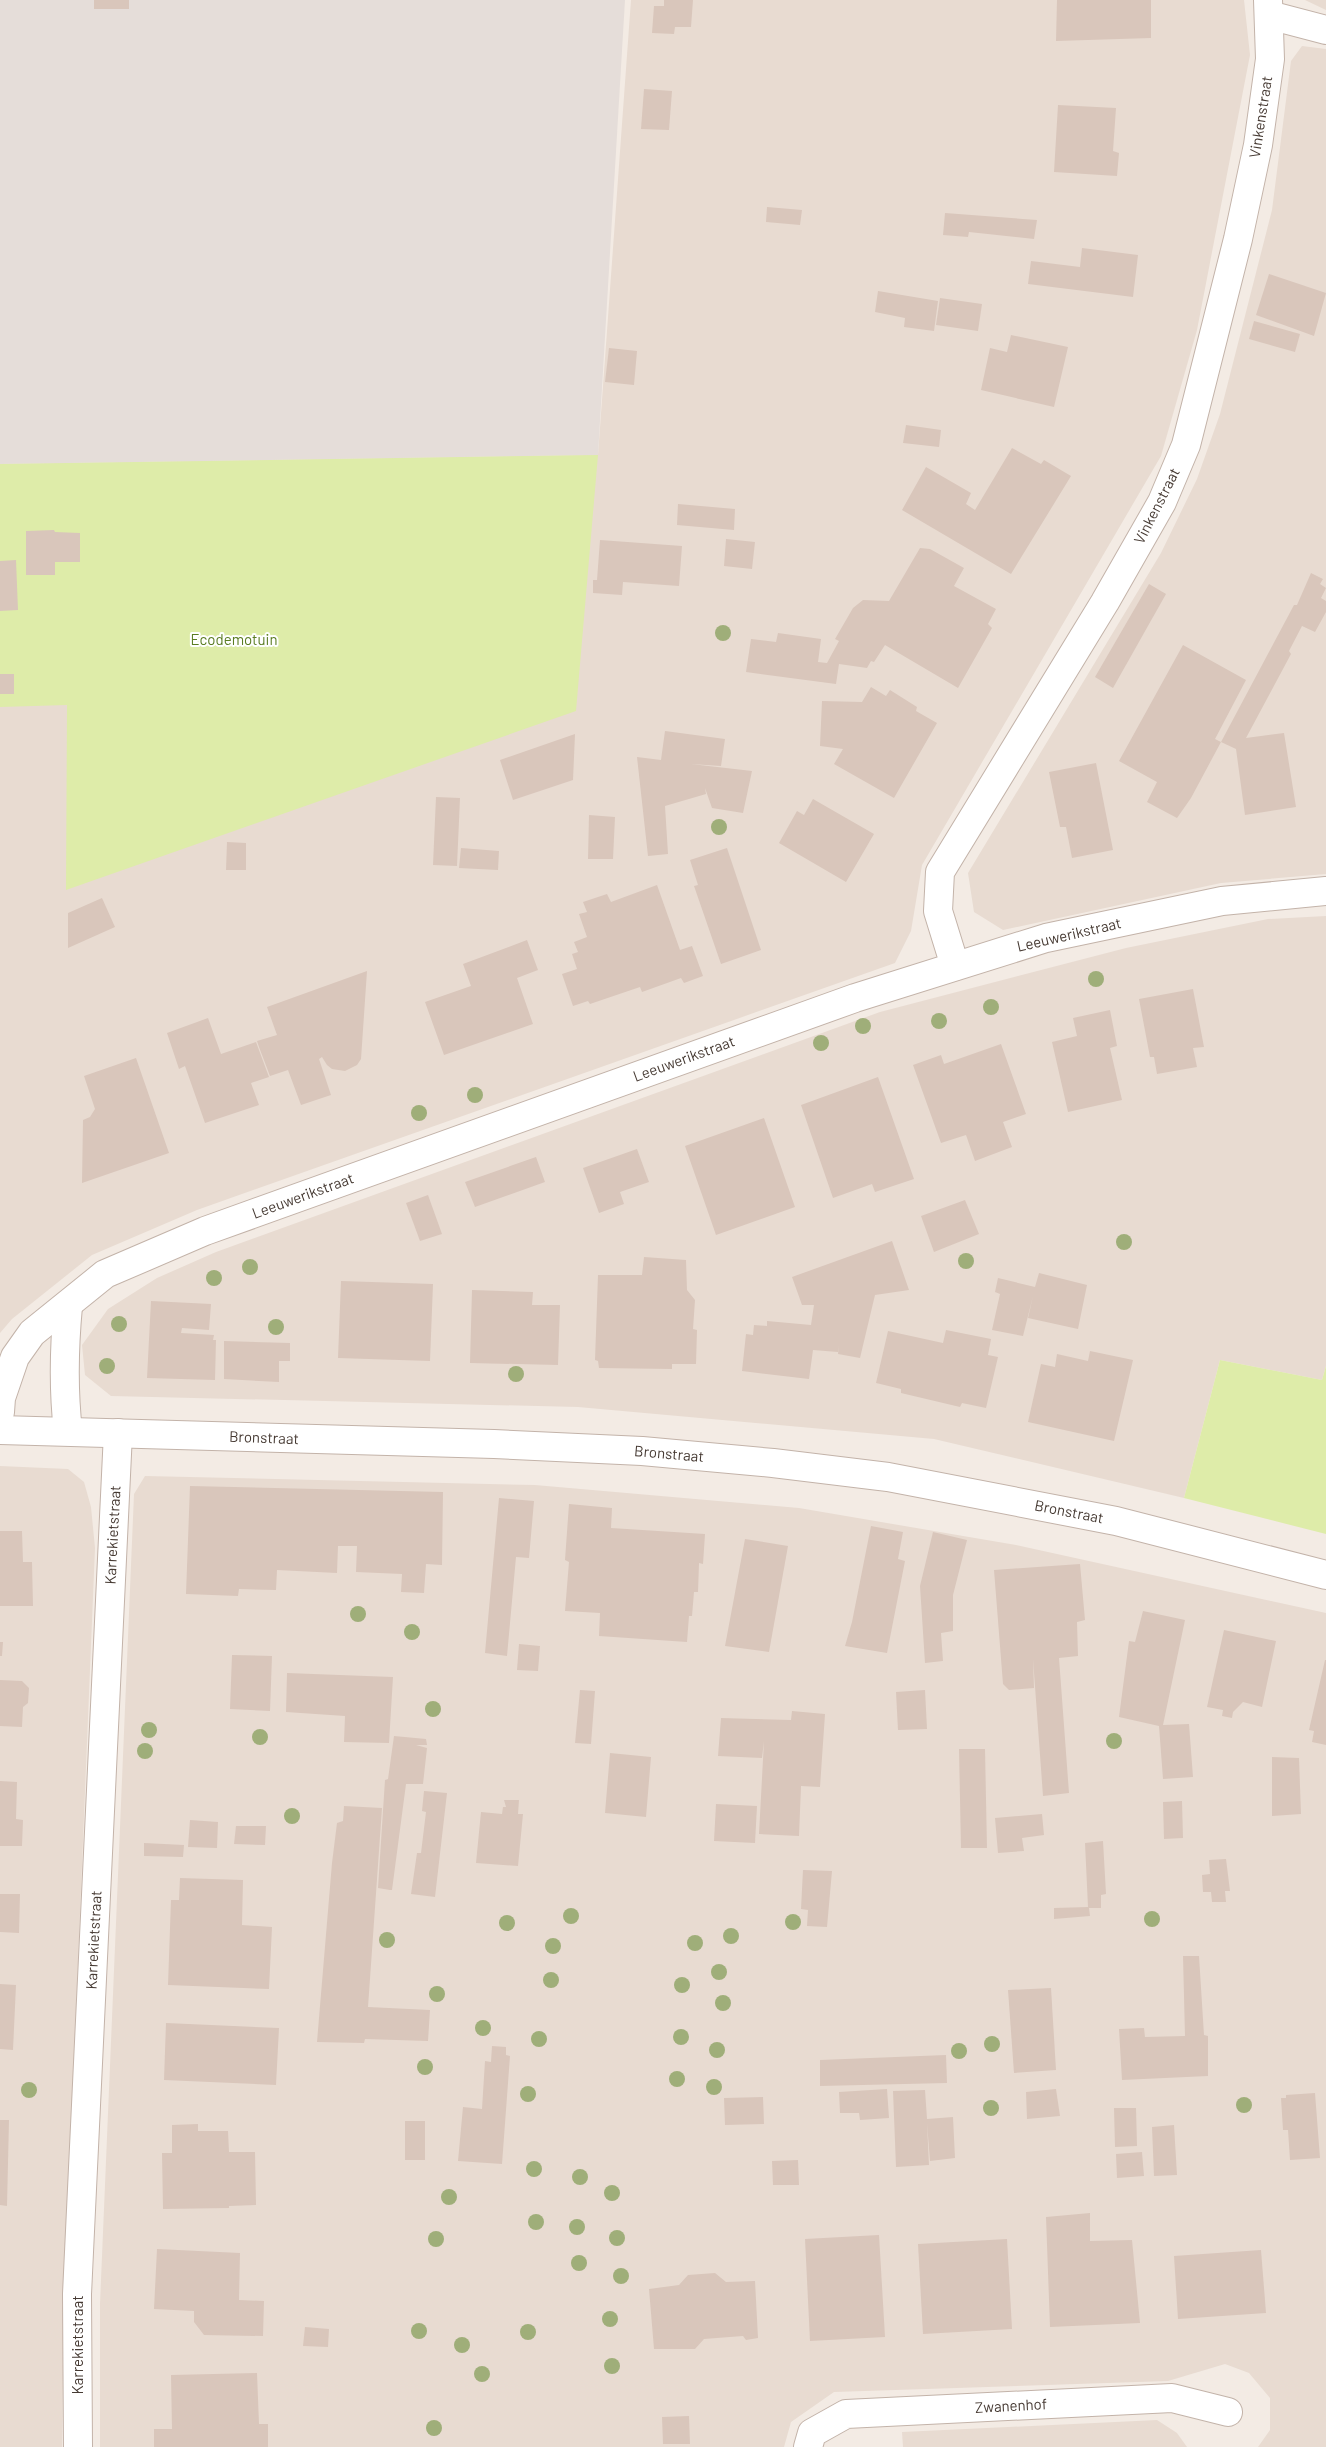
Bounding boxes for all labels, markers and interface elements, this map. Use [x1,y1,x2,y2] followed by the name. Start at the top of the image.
[1245,75,1275,159] street label: Vinkenstraat
[1129,465,1183,547] street label: Vinkenstraat
[191,630,278,648] park label: Ecodemotuin
[1015,913,1123,955] street label: Leeuwerikstraat
[630,1031,737,1085] street label: Leeuwerikstraat
[249,1168,356,1222] street label: Leeuwerikstraat
[229,1427,299,1447] street label: Bronstraat
[633,1441,705,1465] street label: Bronstraat
[100,1485,124,1585] street label: Karrekietstraat
[1033,1496,1105,1527] street label: Bronstraat
[81,1890,105,1990] street label: Karrekietstraat
[68,2295,86,2395] street label: Karrekietstraat
[975,2394,1047,2416] street label: Zwanenhof

